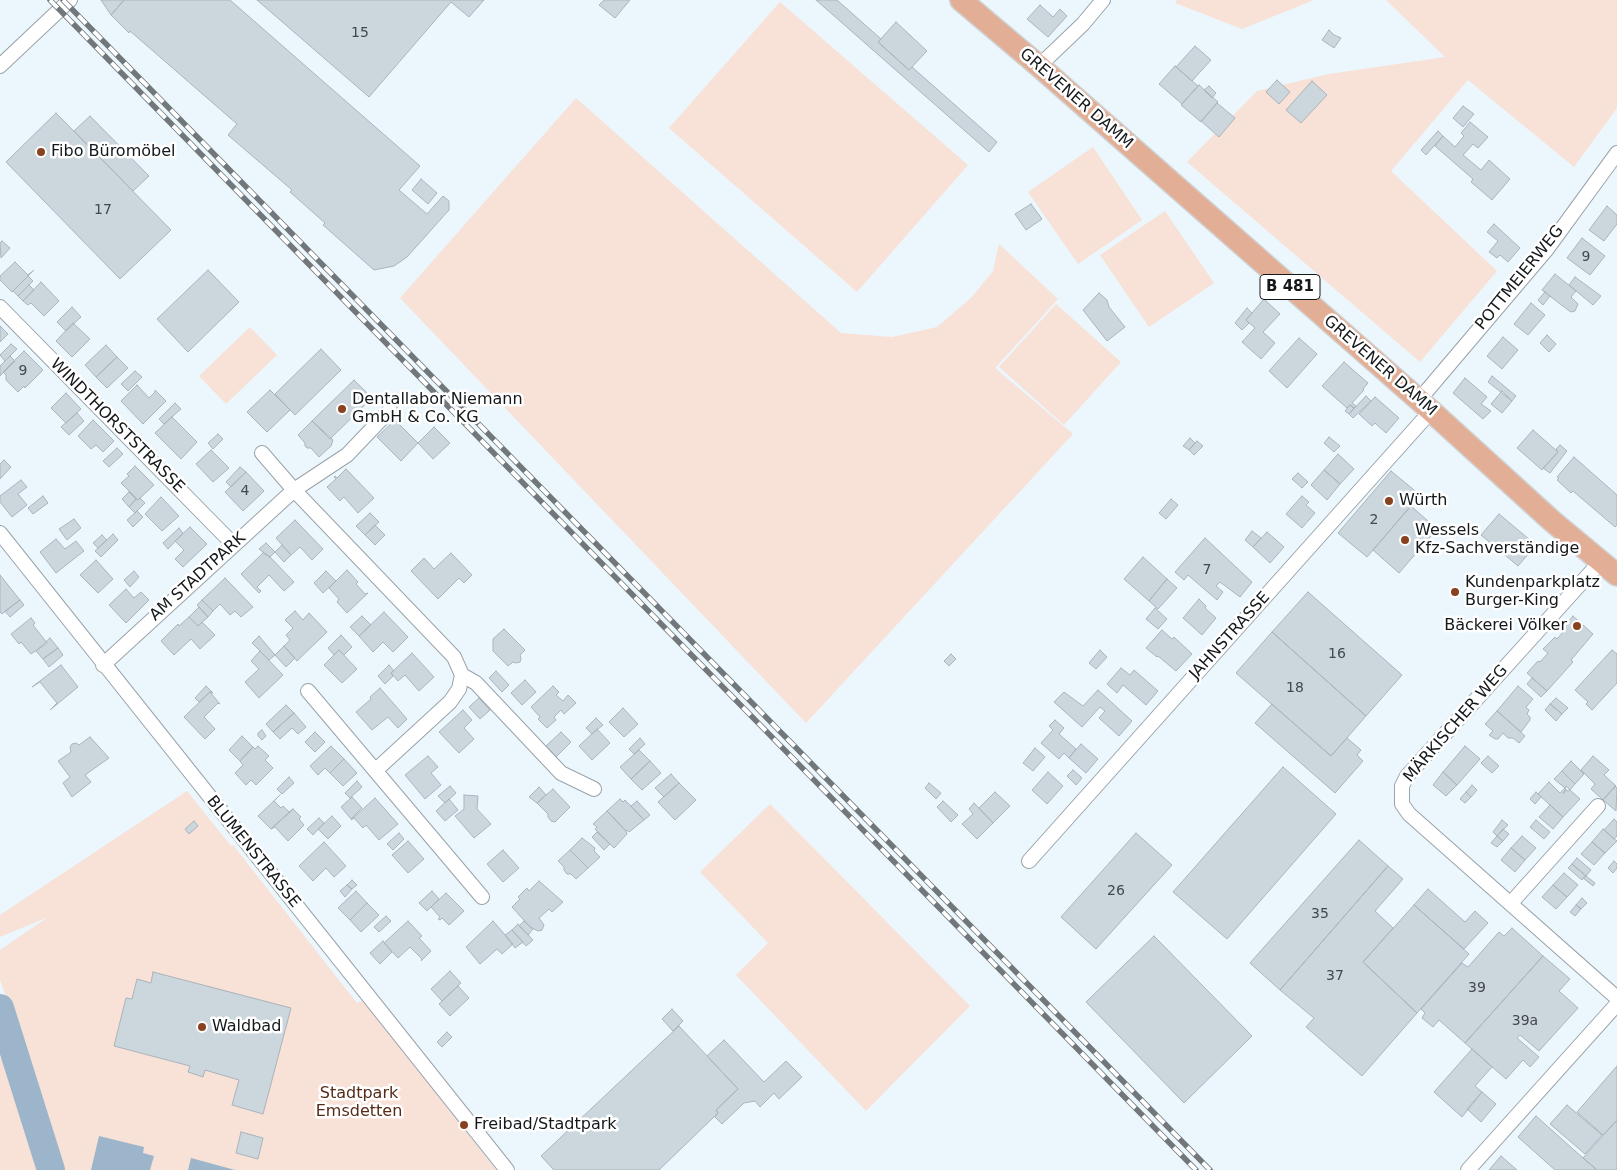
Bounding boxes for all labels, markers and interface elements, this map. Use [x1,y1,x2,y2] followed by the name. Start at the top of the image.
[351,25,369,41] house number: 15
[1016,45,1136,153] street label: GREVENER DAMM
[51,142,175,162] place label: Fibo Büromöbel
[35,146,47,158] marker: Fibo Büromöbel
[94,202,112,218] house number: 17
[1472,222,1568,334] street label: POTTMEIERWEG
[1582,249,1590,265] house number: 9
[1260,274,1320,300] road number: B 481
[1320,312,1440,420] street label: GREVENER DAMM
[46,355,188,497] street label: WINDTHORSTSTRASSE
[19,363,27,379] house number: 9
[352,390,523,428] place label: Dentallabor Niemann GmbH & Co. KG
[336,403,348,415] marker: Dentallabor Niemann GmbH & Co. KG
[241,483,249,499] house number: 4
[1399,491,1447,511] place label: Würth
[1383,495,1395,507] marker: Würth
[1370,512,1378,528] house number: 2
[1415,521,1579,559] place label: Wessels Kfz-Sachverständige
[146,529,250,625] street label: AM STADTPARK
[1399,534,1411,546] marker: Wessels Kfz-Sachverständige
[1203,562,1211,578] house number: 7
[1465,573,1600,611] place label: Kundenparkplatz Burger-King
[1449,586,1461,598] marker: Kundenparkplatz Burger-King
[1186,588,1274,684] street label: JAHNSTRASSE
[1444,616,1567,636] place label: Bäckerei Völker
[1571,620,1583,632] marker: Bäckerei Völker
[1328,646,1346,662] house number: 16
[1400,661,1512,787] street label: MÄRKISCHER WEG
[1286,680,1304,696] house number: 18
[202,792,304,912] street label: BLUMENSTRASSE
[1107,883,1125,899] house number: 26
[1311,906,1329,922] house number: 35
[1326,968,1344,984] house number: 37
[1468,980,1486,996] house number: 39
[1512,1013,1538,1029] house number: 39a
[212,1017,281,1037] place label: Waldbad
[196,1021,208,1033] marker: Waldbad
[316,1084,402,1122] park label: Stadtpark Emsdetten
[474,1115,617,1135] place label: Freibad/Stadtpark
[458,1119,470,1131] marker: Freibad/Stadtpark

